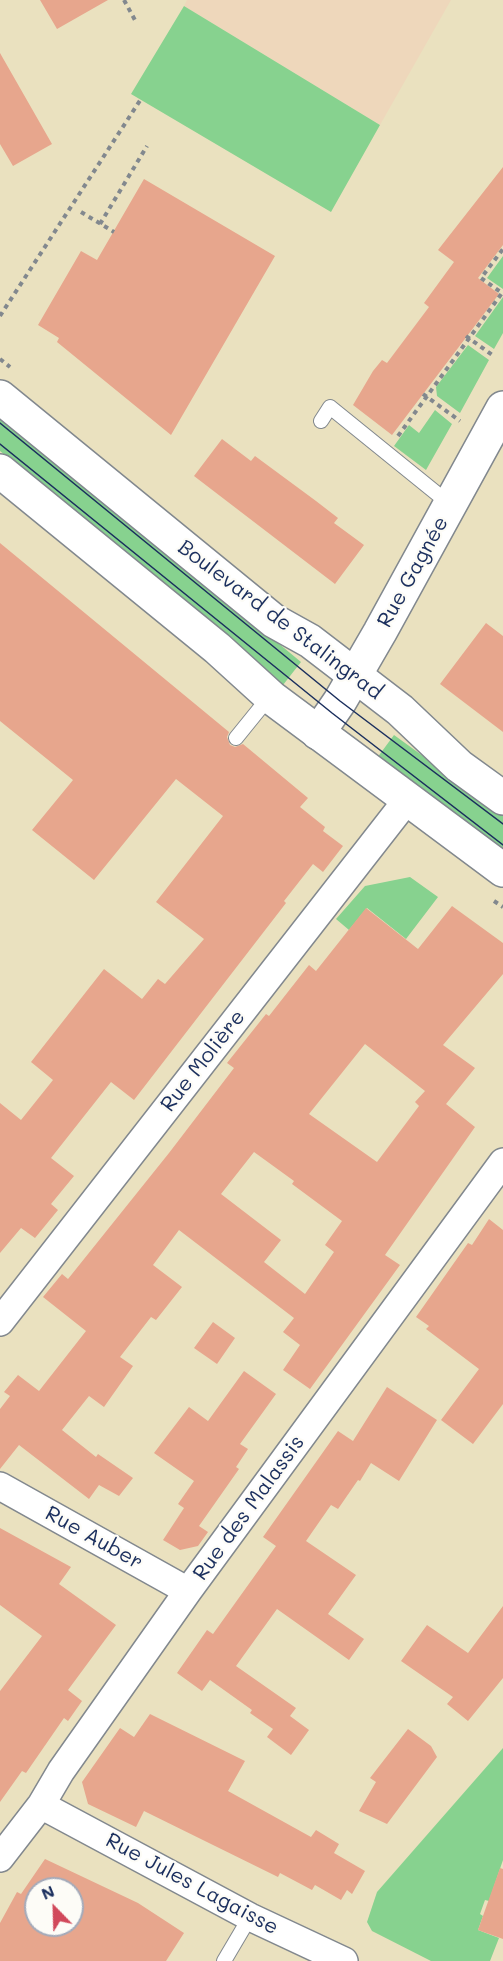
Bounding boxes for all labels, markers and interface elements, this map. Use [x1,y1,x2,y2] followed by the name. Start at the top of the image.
[372,512,454,632] street label: Rue Gagnée
[173,535,387,705] street label: Boulevard de Stalingrad
[155,1005,251,1117] street label: Rue Molière
[188,1431,310,1585] street label: Rue des Malassis
[41,1501,147,1575] street label: Rue Auber
[101,1828,283,1940] street label: Rue Jules Lagaisse
[24,1877,84,1937] north arrow
[38,1880,57,1904] text: N

